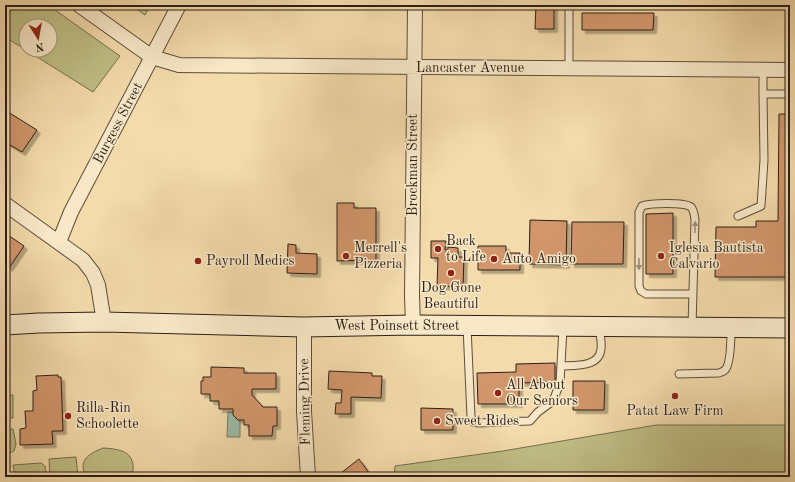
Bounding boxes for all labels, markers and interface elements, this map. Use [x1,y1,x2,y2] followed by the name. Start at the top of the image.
[18,18,58,58] north arrow
[34,40,45,53] text: N
[416,61,524,75] street label: Lancaster Avenue
[91,80,145,166] street label: Burgess Street
[406,114,420,216] street label: Brockman Street
[692,220,698,233] one-way arrow
[446,234,486,264] place label: Back to Life
[354,241,407,271] place label: Merrell's Pizzeria
[669,241,764,271] place label: Iglesia Bautista Calvario
[433,244,443,254] marker: Back to Life
[341,251,351,261] marker: Merrell's Pizzeria
[656,251,666,261] marker: Iglesia Bautista Calvario
[502,252,576,266] place label: Auto Amigo
[206,254,295,268] place label: Payroll Medics
[489,254,499,264] marker: Auto Amigo
[193,256,203,266] marker: Payroll Medics
[636,258,642,271] one-way arrow
[446,268,456,278] marker: Dog Gone Beautiful
[421,281,481,311] place label: Dog Gone Beautiful
[334,319,460,333] street label: West Poinsett Street
[297,358,313,446] street label: Fleming Drive
[506,378,578,408] place label: All About Our Seniors
[493,388,503,398] marker: All About Our Seniors
[670,391,680,401] marker: Patat Law Firm
[76,401,139,431] place label: Rilla-Rin Schoolette
[626,404,724,418] place label: Patat Law Firm
[63,411,73,421] marker: Rilla-Rin Schoolette
[445,414,519,428] place label: Sweet Rides
[432,416,442,426] marker: Sweet Rides

